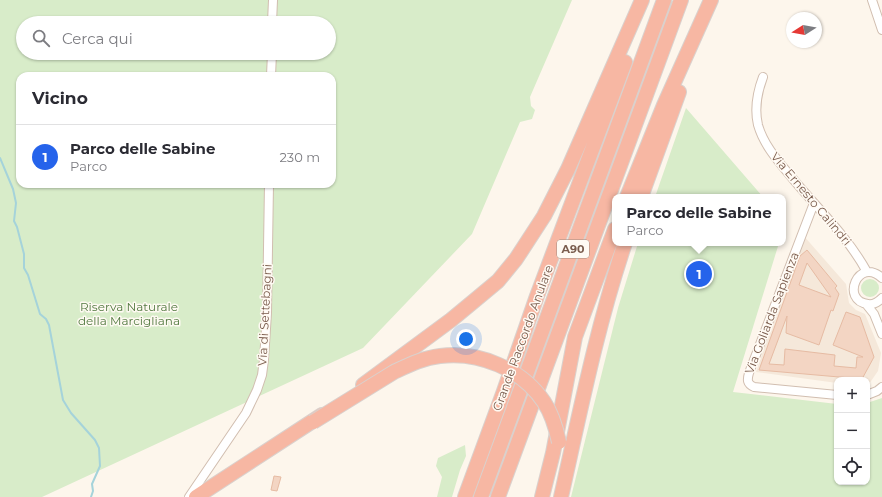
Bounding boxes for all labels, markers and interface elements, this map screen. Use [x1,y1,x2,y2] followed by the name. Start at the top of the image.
[786,12,822,48] north arrow
[16,16,336,60] search box
[30,27,52,49] icon: search
[62,29,133,48] text: Cerca qui
[32,88,88,108] text: Vicino
[70,139,215,158] text: Parco delle Sabine
[42,149,48,165] text: 1
[279,149,320,165] text: 230 m
[768,149,855,248] street label: Via Ernesto Calindri
[70,158,107,174] text: Parco
[612,194,786,246] popup
[626,203,772,222] text: Parco delle Sabine
[626,222,664,238] text: Parco
[557,240,589,258] road number: A90
[741,250,802,376] street label: Via Goliarda Sapienza
[686,259,712,289] pin: 1
[489,263,556,413] street label: Grande Raccordo Anulare
[254,264,275,366] street label: Via di Settebagni
[78,299,180,328] park label: Riserva Naturale della Marcigliana
[456,329,476,349] your location
[834,377,870,485] map controls
[834,377,870,413] button: +
[834,413,870,449] button: −
[834,449,870,485] button: locate

